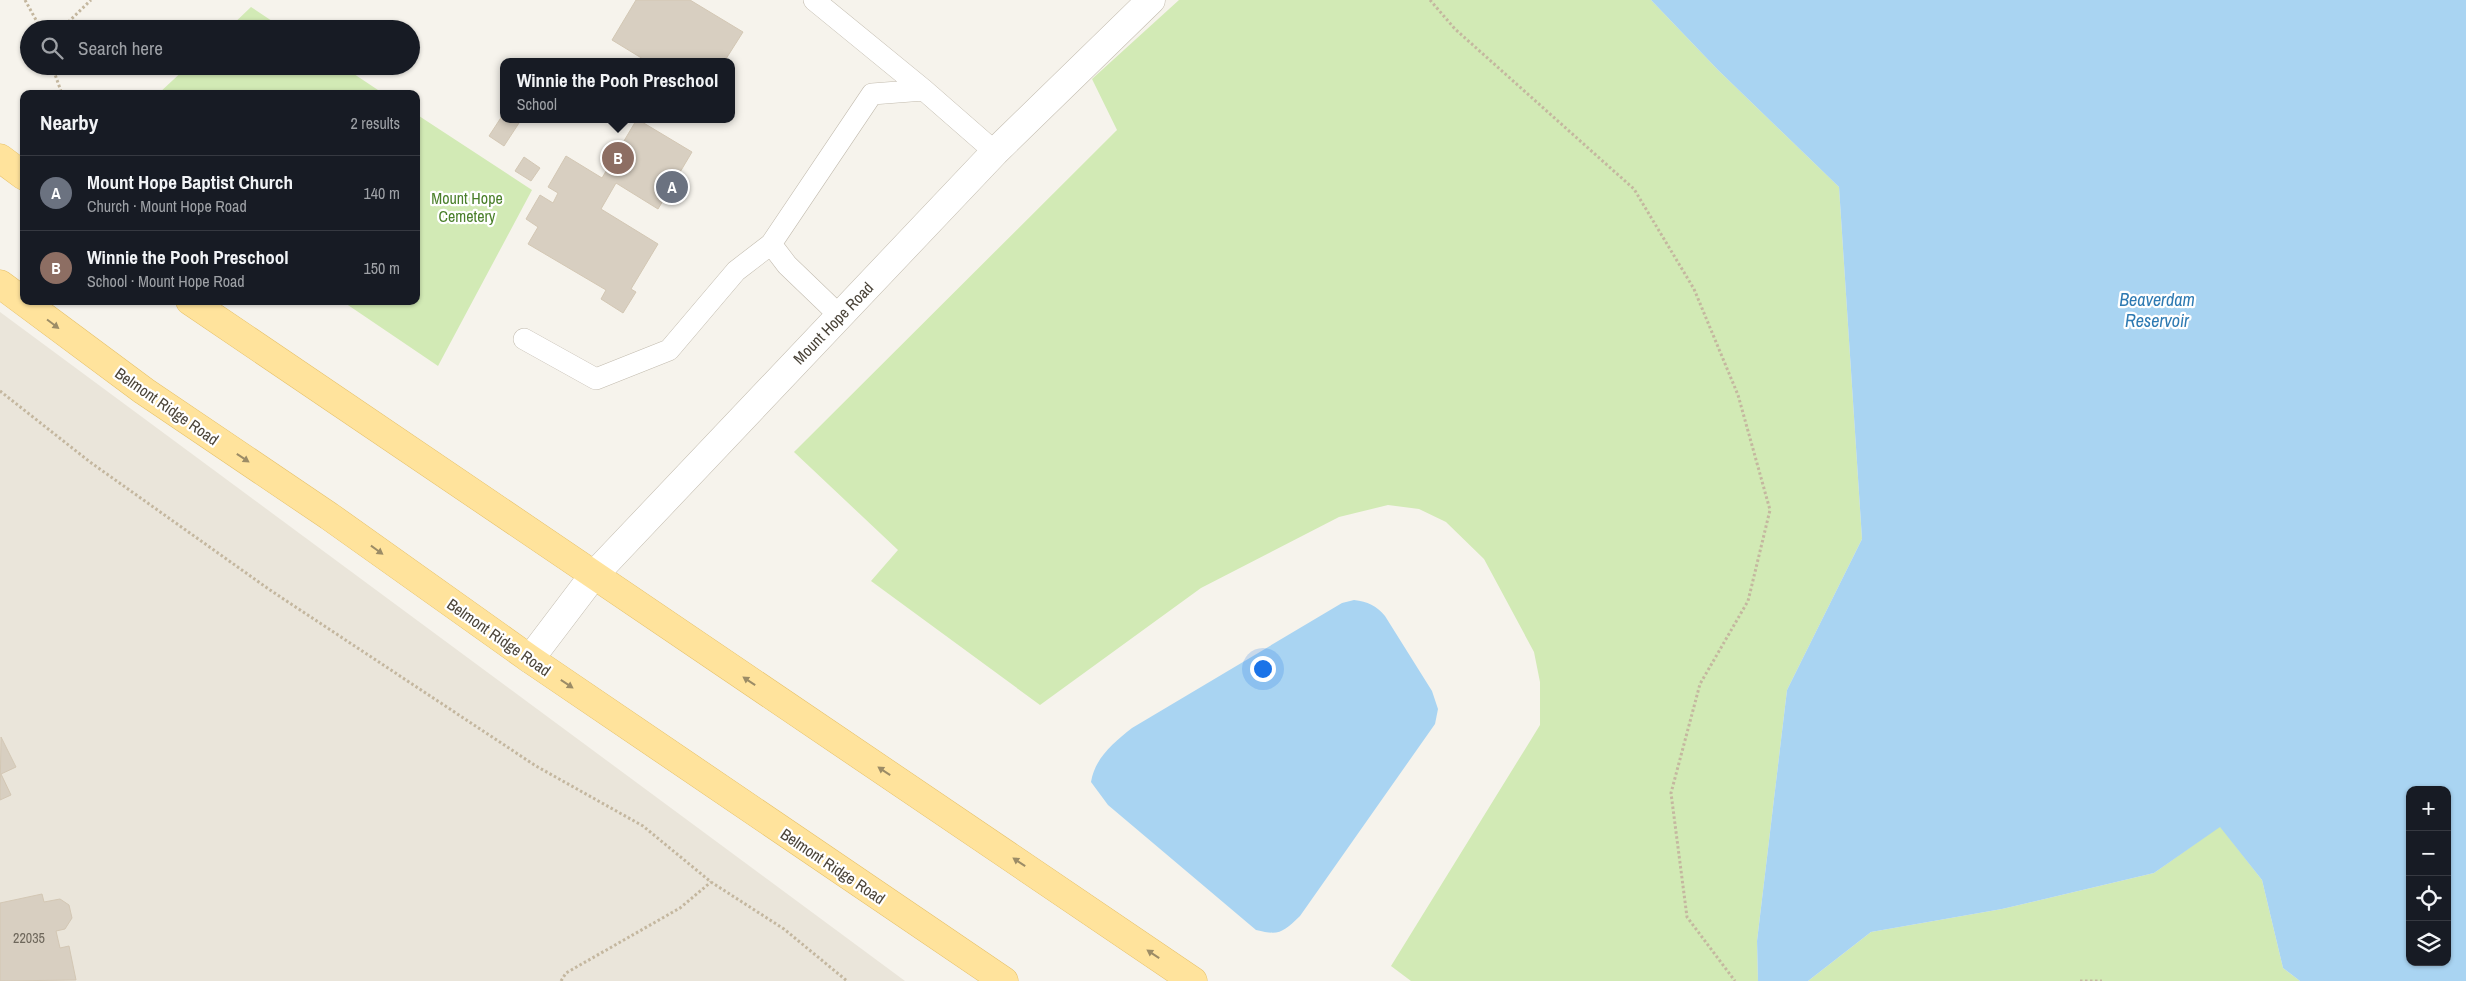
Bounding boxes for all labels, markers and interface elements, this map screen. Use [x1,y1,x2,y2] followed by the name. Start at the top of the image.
[20,20,420,75] search box
[38,34,66,62] icon: search
[78,35,163,61] text: Search here
[500,58,735,123] popup
[517,67,718,93] text: Winnie the Pooh Preschool
[517,93,557,115] text: School
[40,108,98,137] text: Nearby
[350,112,400,134] text: 2 results
[602,139,634,177] pin: B
[656,168,688,206] pin: A
[87,169,293,195] text: Mount Hope Baptist Church
[51,182,61,204] text: A
[364,182,400,204] text: 140 m
[431,187,503,227] park label: Mount Hope Cemetery
[87,195,247,217] text: Church · Mount Hope Road
[87,244,289,270] text: Winnie the Pooh Preschool
[51,257,61,279] text: B
[364,257,400,279] text: 150 m
[87,270,245,292] text: School · Mount Hope Road
[788,277,878,369] street label: Mount Hope Road
[2119,287,2195,333] water label: Beaverdam Reservoir
[46,319,60,329] one-way arrow
[111,362,223,450] street label: Belmont Ridge Road
[236,453,250,463] one-way arrow
[370,545,384,555] one-way arrow
[443,593,555,681] street label: Belmont Ridge Road
[1250,656,1276,682] your location
[742,676,756,685] one-way arrow
[560,679,573,689] one-way arrow
[877,766,891,776] one-way arrow
[2406,786,2451,966] map controls
[2406,786,2451,831] button: +
[776,823,890,909] street label: Belmont Ridge Road
[2406,831,2451,876] button: −
[1012,857,1026,867] one-way arrow
[2406,876,2451,921] button: locate
[2406,921,2451,966] button: layers
[13,929,45,947] house number: 22035
[1146,949,1160,958] one-way arrow

